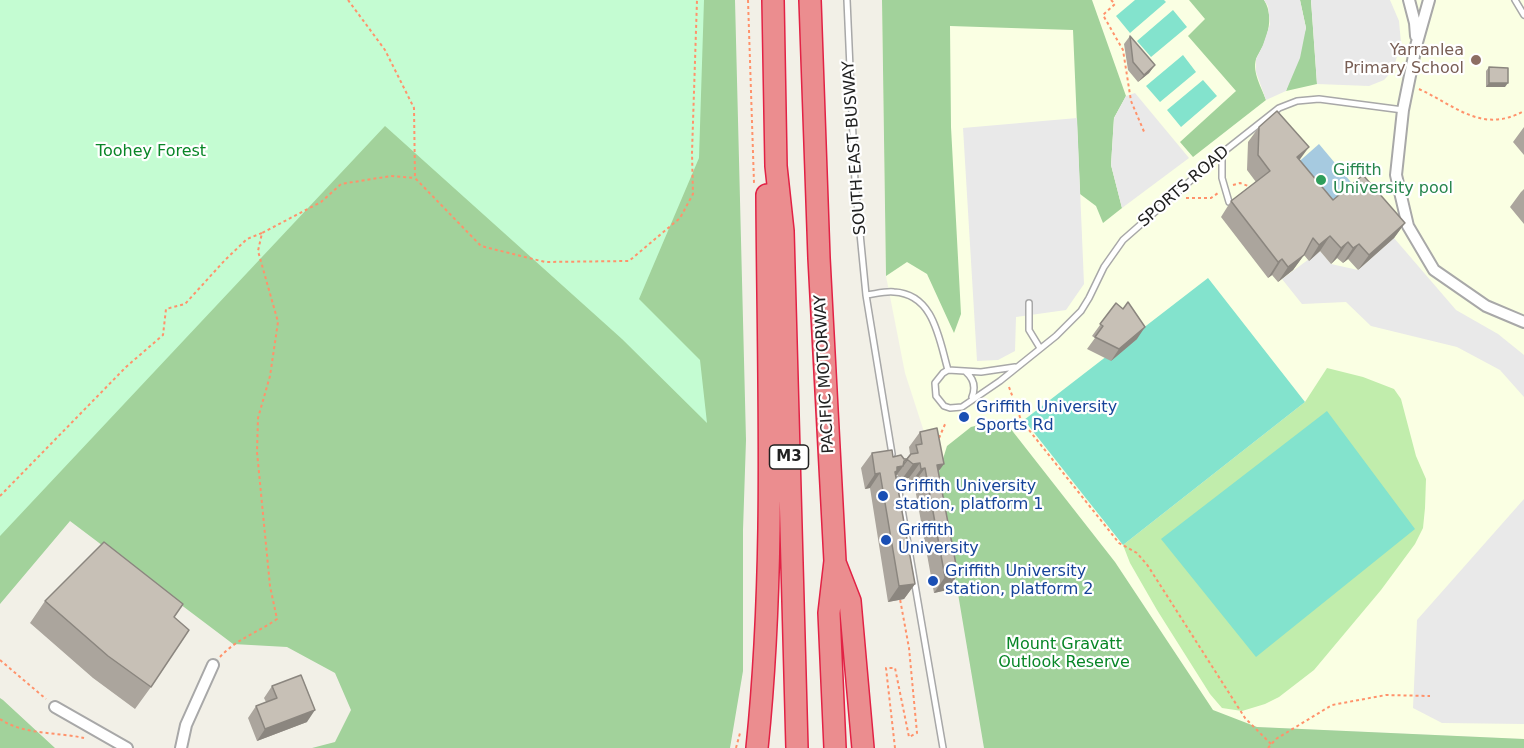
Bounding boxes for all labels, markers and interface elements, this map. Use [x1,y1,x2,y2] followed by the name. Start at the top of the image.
[1344,41,1464,79] place label: Yarranlea Primary School
[1469,53,1483,67] marker: Yarranlea Primary School
[839,60,871,236] street label: SOUTH EAST BUSWAY
[96,142,206,162] park label: Toohey Forest
[1135,142,1233,232] street label: SPORTS ROAD
[1333,161,1453,199] place label: Giffith University pool
[1314,173,1328,187] marker: Giffith University pool
[811,294,839,454] street label: PACIFIC MOTORWAY
[976,398,1117,436] place label: Griffith University Sports Rd
[957,410,971,424] marker: Griffith University Sports Rd
[770,445,808,469] road number: M3
[895,477,1043,515] place label: Griffith University station, platform 1
[876,489,890,503] marker: Griffith University station, platform 1
[898,521,979,559] place label: Griffith University
[879,533,893,547] marker: Griffith University
[945,562,1093,600] place label: Griffith University station, platform 2
[926,574,940,588] marker: Griffith University station, platform 2
[998,635,1130,673] park label: Mount Gravatt Outlook Reserve

